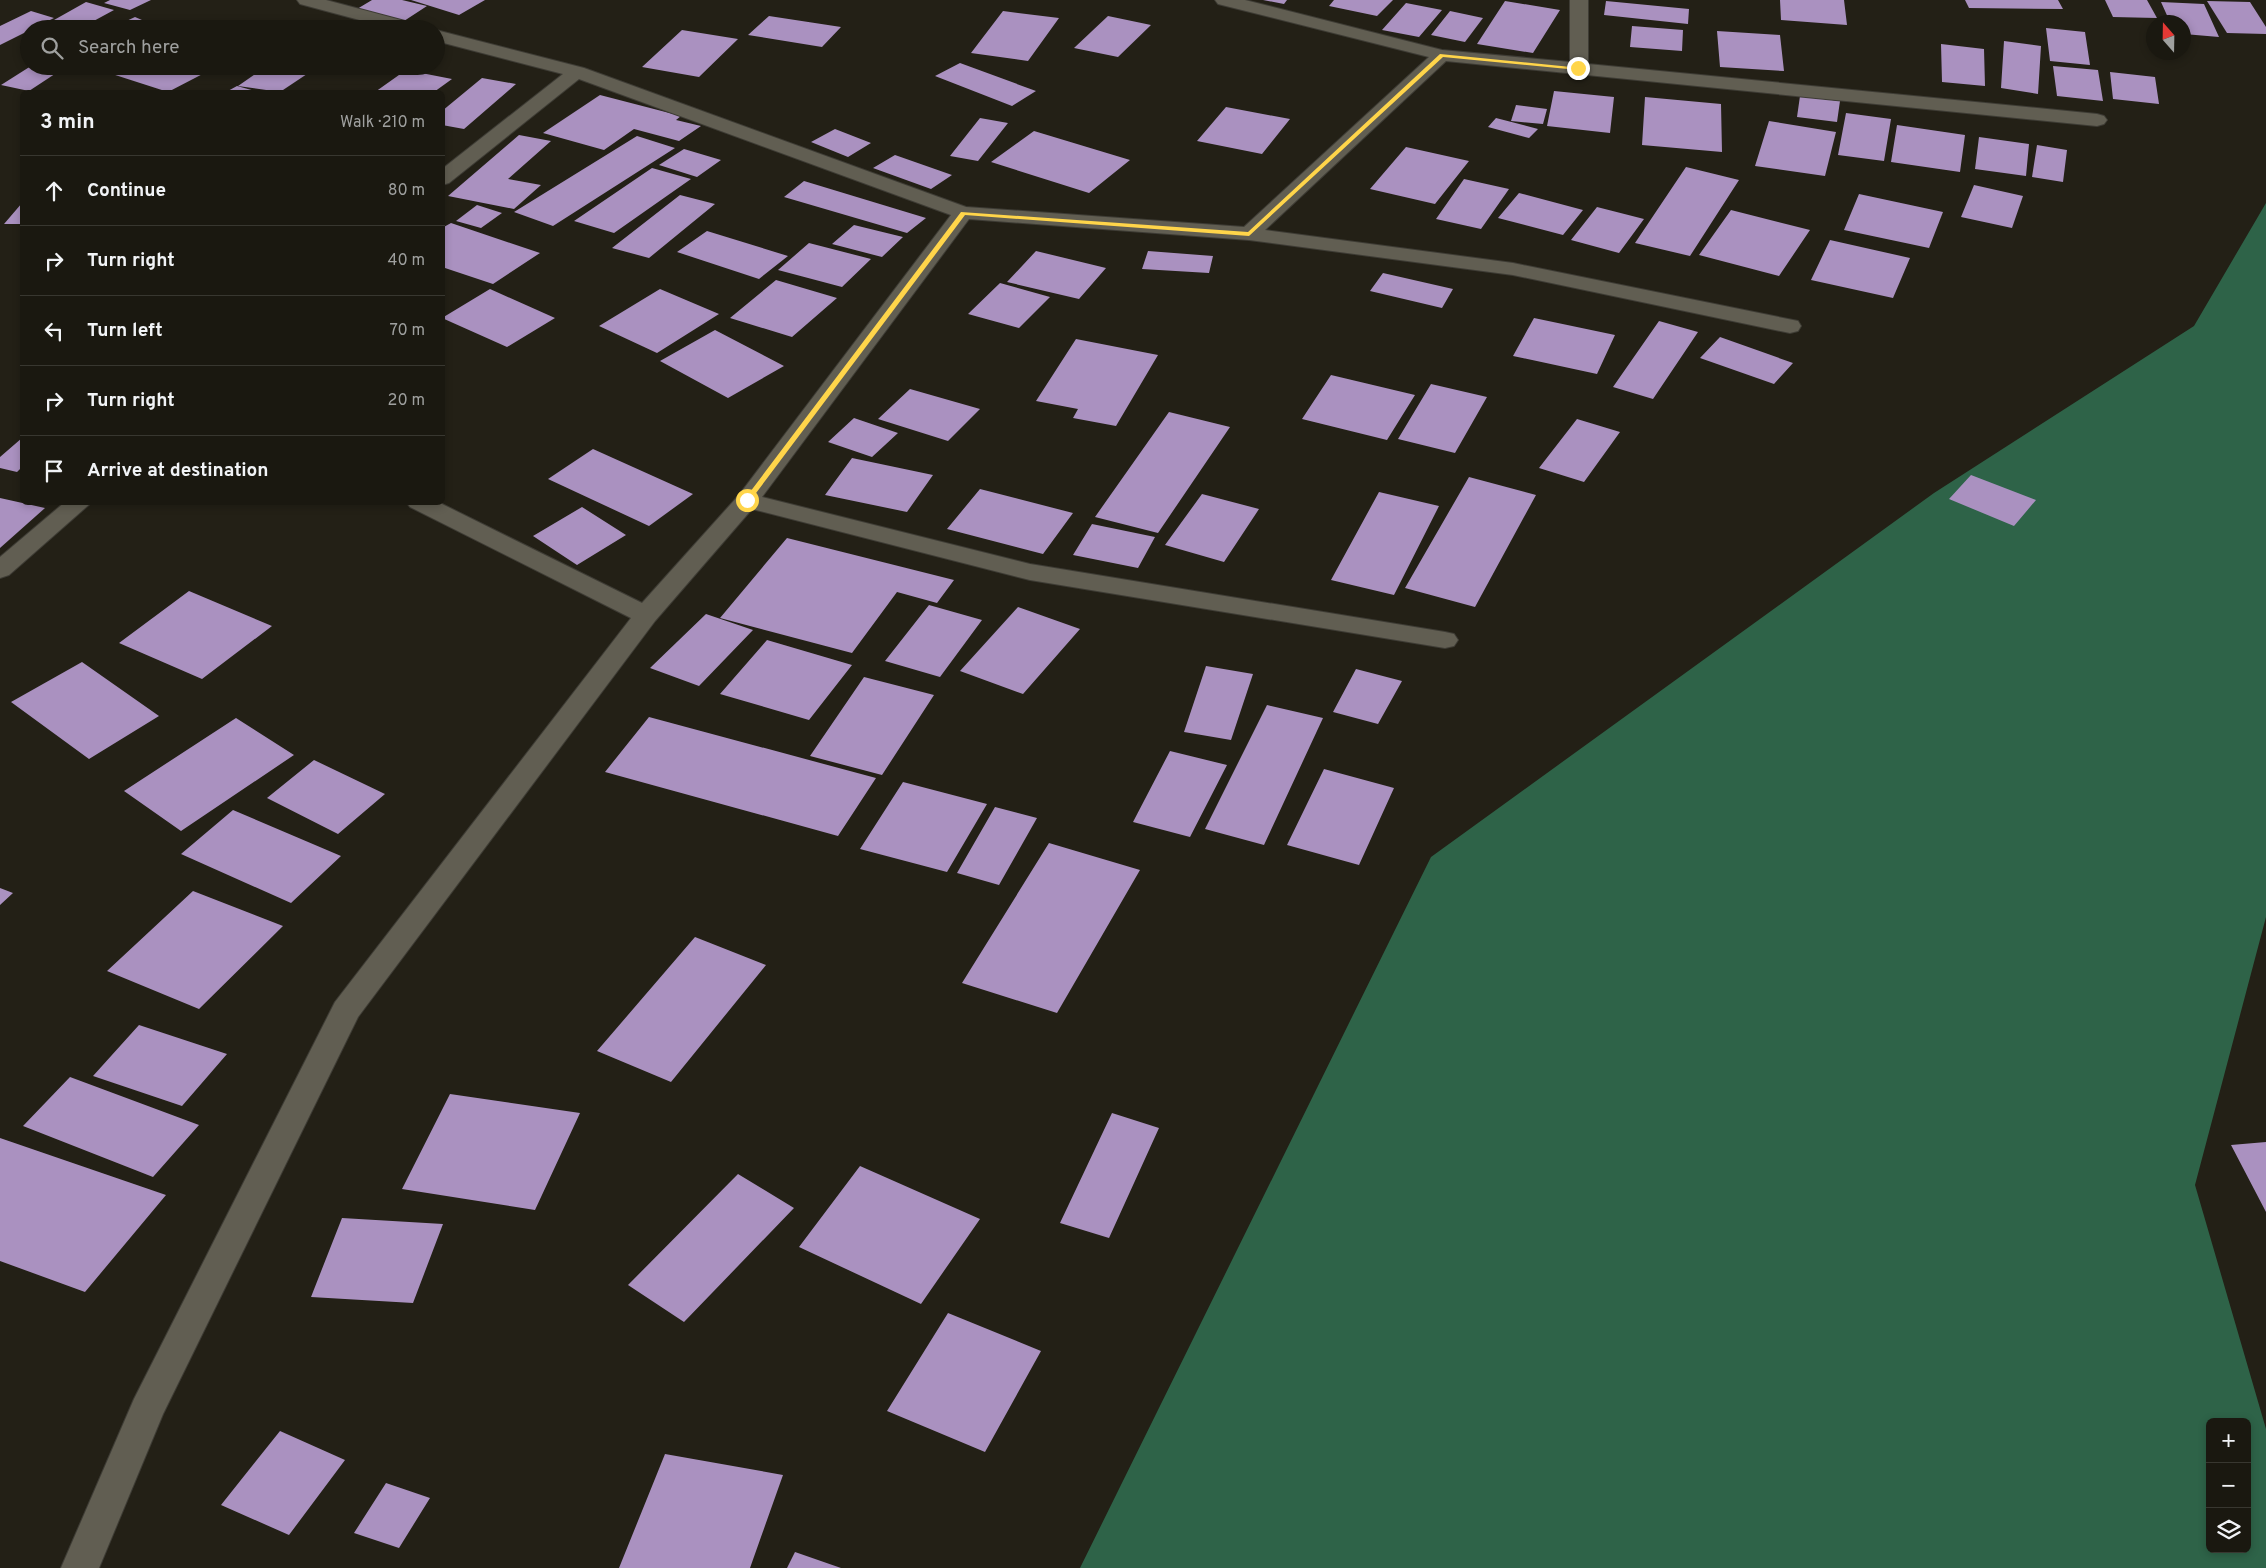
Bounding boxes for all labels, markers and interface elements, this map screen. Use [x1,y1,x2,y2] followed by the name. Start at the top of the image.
[2146,15,2191,60] north arrow
[20,20,445,75] search box
[38,34,66,62] icon: search
[78,36,180,60] text: Search here
[1567,57,1590,80] route end
[40,109,95,136] text: 3 min
[340,113,425,133] text: Walk · 210 m
[40,177,68,205] icon: ahead
[87,179,166,203] text: Continue
[388,181,425,201] text: 80 m
[40,247,68,275] icon: right
[87,249,175,273] text: Turn right
[387,251,425,271] text: 40 m
[40,317,68,345] icon: left
[87,319,163,343] text: Turn left
[390,321,425,341] text: 70 m
[40,387,68,415] icon: right
[87,389,175,413] text: Turn right
[388,391,425,411] text: 20 m
[40,457,68,485] icon: arrive
[87,459,268,483] text: Arrive at destination
[736,489,759,512] route start
[2206,1418,2251,1553] map controls
[2206,1418,2251,1463] button: +
[2206,1463,2251,1508] button: −
[2206,1508,2251,1553] button: layers

